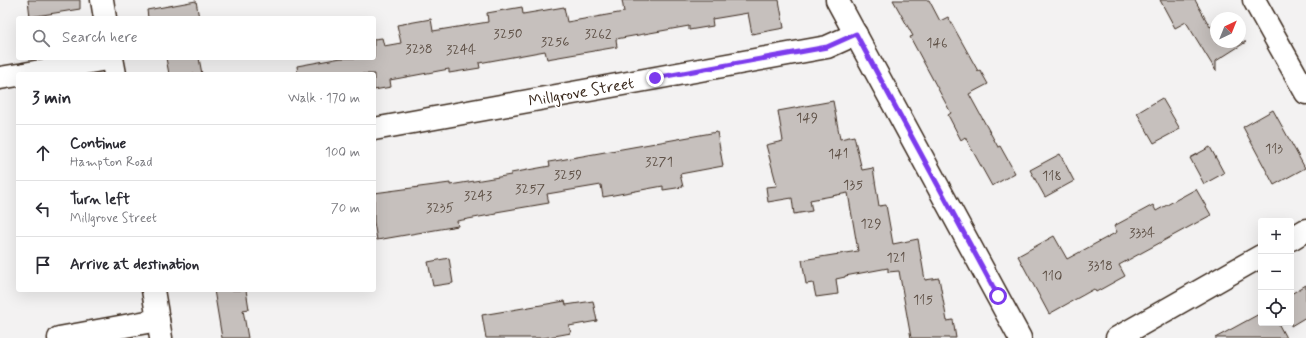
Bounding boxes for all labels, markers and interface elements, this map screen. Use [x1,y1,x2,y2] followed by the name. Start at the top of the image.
[1210,12,1246,48] north arrow
[16,16,376,60] search box
[493,25,523,43] house number: 3250
[584,25,612,43] house number: 3262
[30,27,52,49] icon: search
[62,28,138,48] text: Search here
[541,33,569,51] house number: 3256
[926,34,948,52] house number: 146
[405,40,433,58] house number: 3238
[446,41,476,59] house number: 3244
[646,69,664,87] route end
[527,73,636,112] street label: Millgrove Street
[32,87,71,109] text: 3 min
[288,90,360,107] text: Walk · 170 m
[796,109,818,127] house number: 149
[70,134,126,154] text: Continue
[1265,140,1283,158] house number: 113
[32,142,54,164] icon: ahead
[325,144,360,161] text: 100 m
[828,145,848,163] house number: 141
[645,153,673,171] house number: 3271
[70,154,152,171] text: Hampton Road
[554,166,582,184] house number: 3259
[1042,167,1062,185] house number: 118
[843,176,863,194] house number: 135
[515,180,545,198] house number: 3257
[464,187,492,205] house number: 3243
[70,190,130,210] text: Turn left
[32,198,54,220] icon: left
[426,199,454,217] house number: 3235
[331,200,360,217] text: 70 m
[70,210,157,227] text: Millgrove Street
[860,215,882,233] house number: 129
[1258,218,1294,326] map controls
[1258,218,1294,254] button: +
[1129,224,1155,242] house number: 3334
[886,249,906,267] house number: 121
[32,254,54,276] icon: arrive
[1258,254,1294,290] button: −
[70,255,199,275] text: Arrive at destination
[1087,257,1113,275] house number: 3318
[1042,267,1062,285] house number: 110
[989,287,1007,305] route start
[1258,290,1294,326] button: locate
[913,291,933,309] house number: 115

